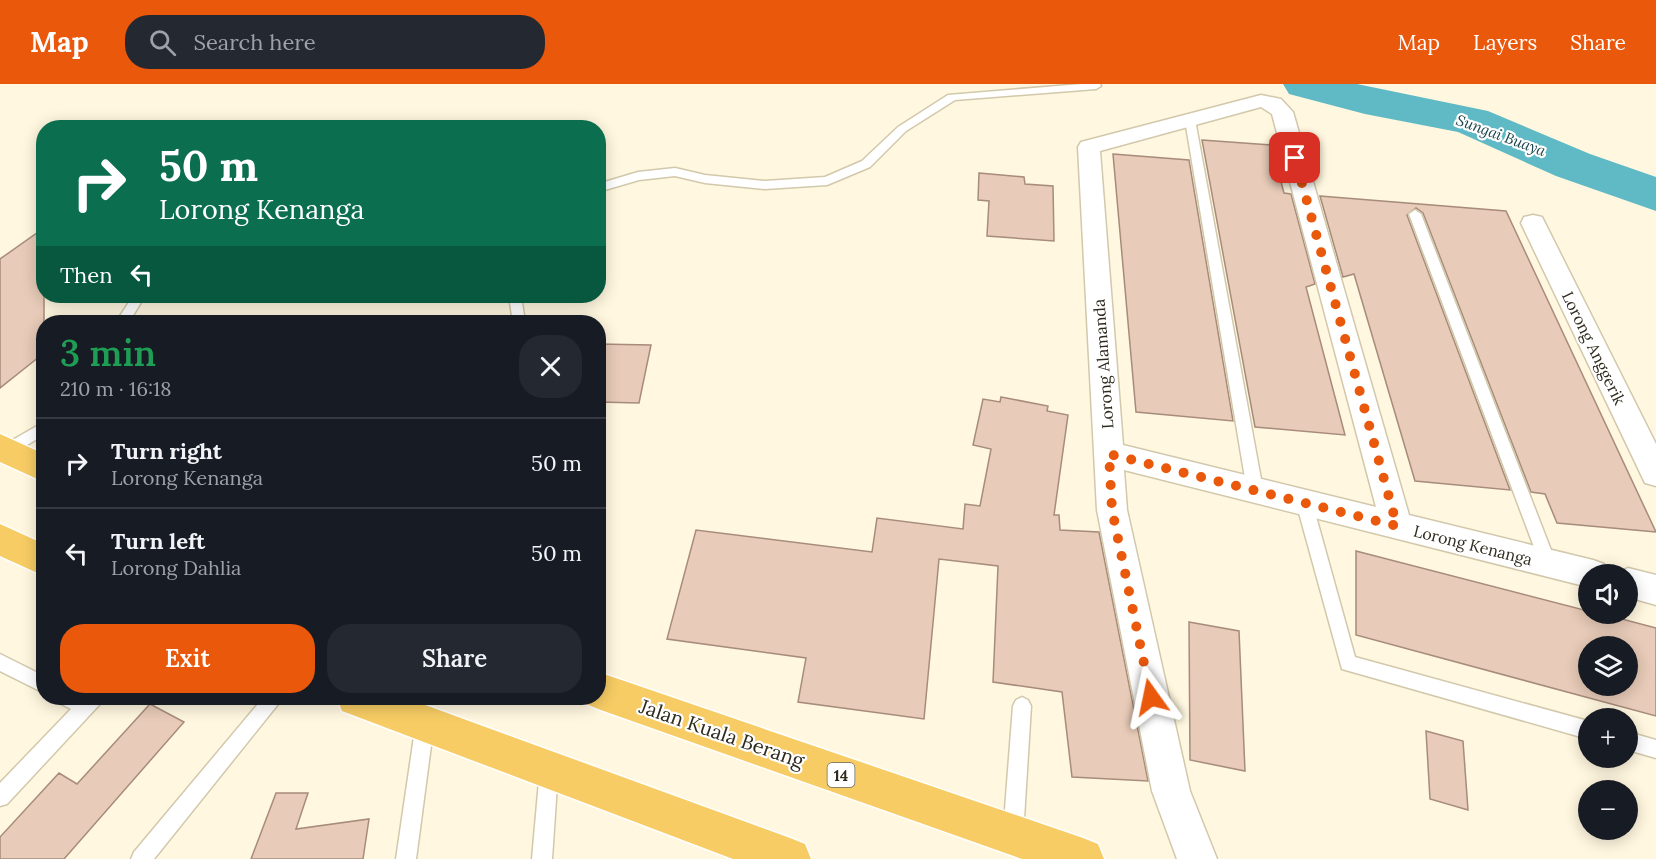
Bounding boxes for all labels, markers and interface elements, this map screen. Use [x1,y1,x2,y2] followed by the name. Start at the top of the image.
[125,15,545,69] search box
[30,24,89,60] text: Map
[146,26,179,59] icon: search
[194,28,316,56] text: Search here
[1397,29,1440,56] text: Map
[1473,29,1537,56] text: Layers
[1570,29,1626,56] text: Share
[1454,110,1549,160] water label: Sungai Buaya
[1269,132,1320,183] pin
[159,139,258,193] text: 50 m
[1278,141,1311,174] icon: arrive
[60,144,138,222] icon: right
[159,192,364,226] text: Lorong Kenanga
[125,258,158,291] icon: left
[60,261,113,289] text: Then
[1558,288,1630,408] street label: Lorong Anggerik
[1088,298,1118,430] street label: Lorong Alamanda
[60,330,156,376] text: 3 min
[519,335,582,398] button: close
[60,376,171,401] text: 210 m · 16:18
[111,437,222,465] text: Turn right
[60,447,93,480] icon: right
[531,449,582,477] text: 50 m
[111,465,263,490] text: Lorong Kenanga
[1412,521,1534,569] street label: Lorong Kenanga
[111,527,205,555] text: Turn left
[60,537,93,570] icon: left
[531,539,582,567] text: 50 m
[111,555,241,580] text: Lorong Dahlia
[1578,564,1638,840] map controls
[1578,564,1638,624] button: sound
[60,624,315,693] button: Exit
[327,624,582,693] button: Share
[1578,636,1638,696] button: layers
[1119,665,1183,729] position arrow
[635,693,809,773] street label: Jalan Kuala Berang
[1578,708,1638,768] button: +
[828,763,854,787] road number: 14
[1578,780,1638,840] button: −

